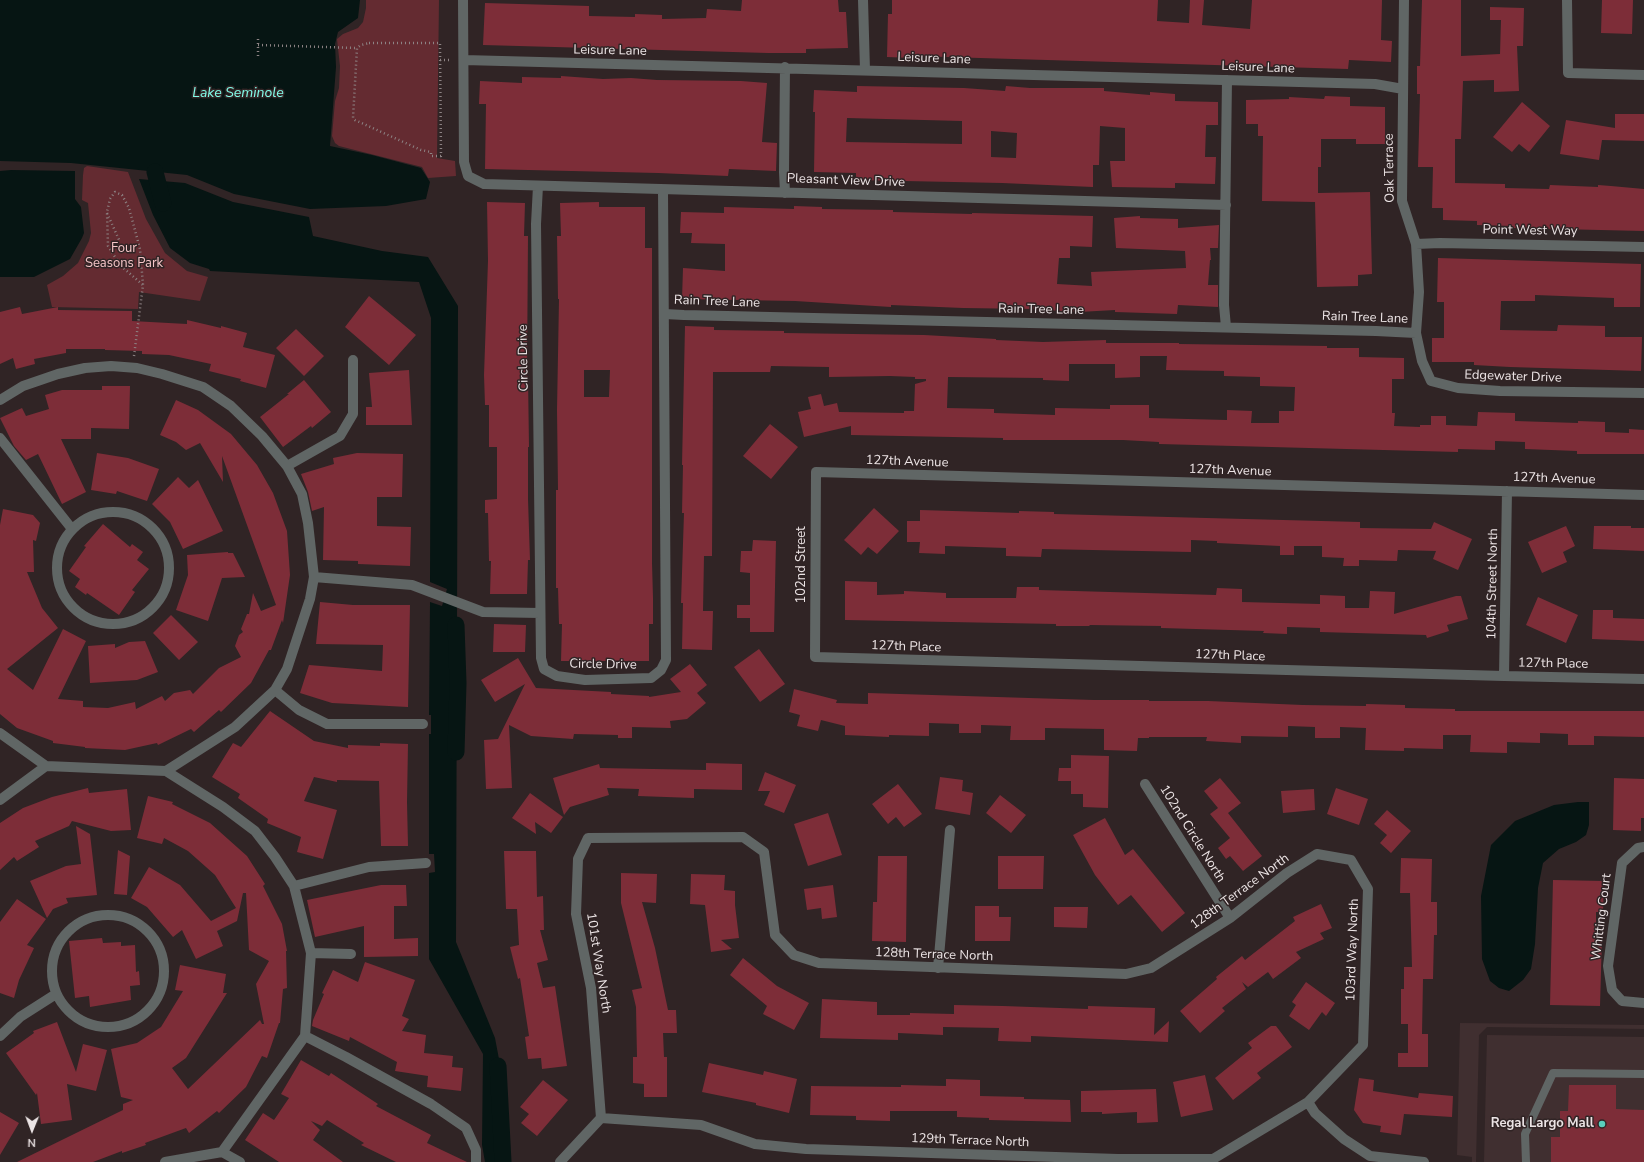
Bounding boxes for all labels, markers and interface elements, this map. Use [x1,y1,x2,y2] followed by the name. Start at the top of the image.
[573,43,647,59] street label: Leisure Lane
[897,50,971,68] street label: Leisure Lane
[1221,59,1295,77] street label: Leisure Lane
[192,86,284,102] water label: Lake Seminole
[1382,133,1398,203] street label: Oak Terrace
[787,171,905,191] street label: Pleasant View Drive
[1482,222,1578,240] street label: Point West Way
[85,241,163,272] park label: Four Seasons Park
[674,293,760,311] street label: Rain Tree Lane
[998,301,1084,319] street label: Rain Tree Lane
[1322,309,1408,327] street label: Rain Tree Lane
[516,324,532,392] street label: Circle Drive
[1464,368,1562,386] street label: Edgewater Drive
[865,453,949,471] street label: 127th Avenue
[1188,462,1272,480] street label: 127th Avenue
[1512,470,1596,488] street label: 127th Avenue
[794,526,810,604] street label: 102nd Street
[1484,528,1502,640] street label: 104th Street North
[871,638,941,656] street label: 127th Place
[1195,647,1265,665] street label: 127th Place
[1518,656,1588,672] street label: 127th Place
[569,657,637,673] street label: Circle Drive
[1156,782,1228,886] street label: 102nd Circle North
[1187,851,1293,933] street label: 128th Terrace North
[1589,873,1615,961] street label: Whitting Court
[1343,898,1363,1002] street label: 103rd Way North
[582,912,614,1014] street label: 101st Way North
[875,945,993,965] street label: 128th Terrace North
[12,1110,52,1150] north arrow
[1491,1116,1594,1132] place label: Regal Largo Mall
[1597,1119,1607,1129] marker: Regal Largo Mall
[911,1131,1029,1151] street label: 129th Terrace North
[28,1135,36,1150] text: N

